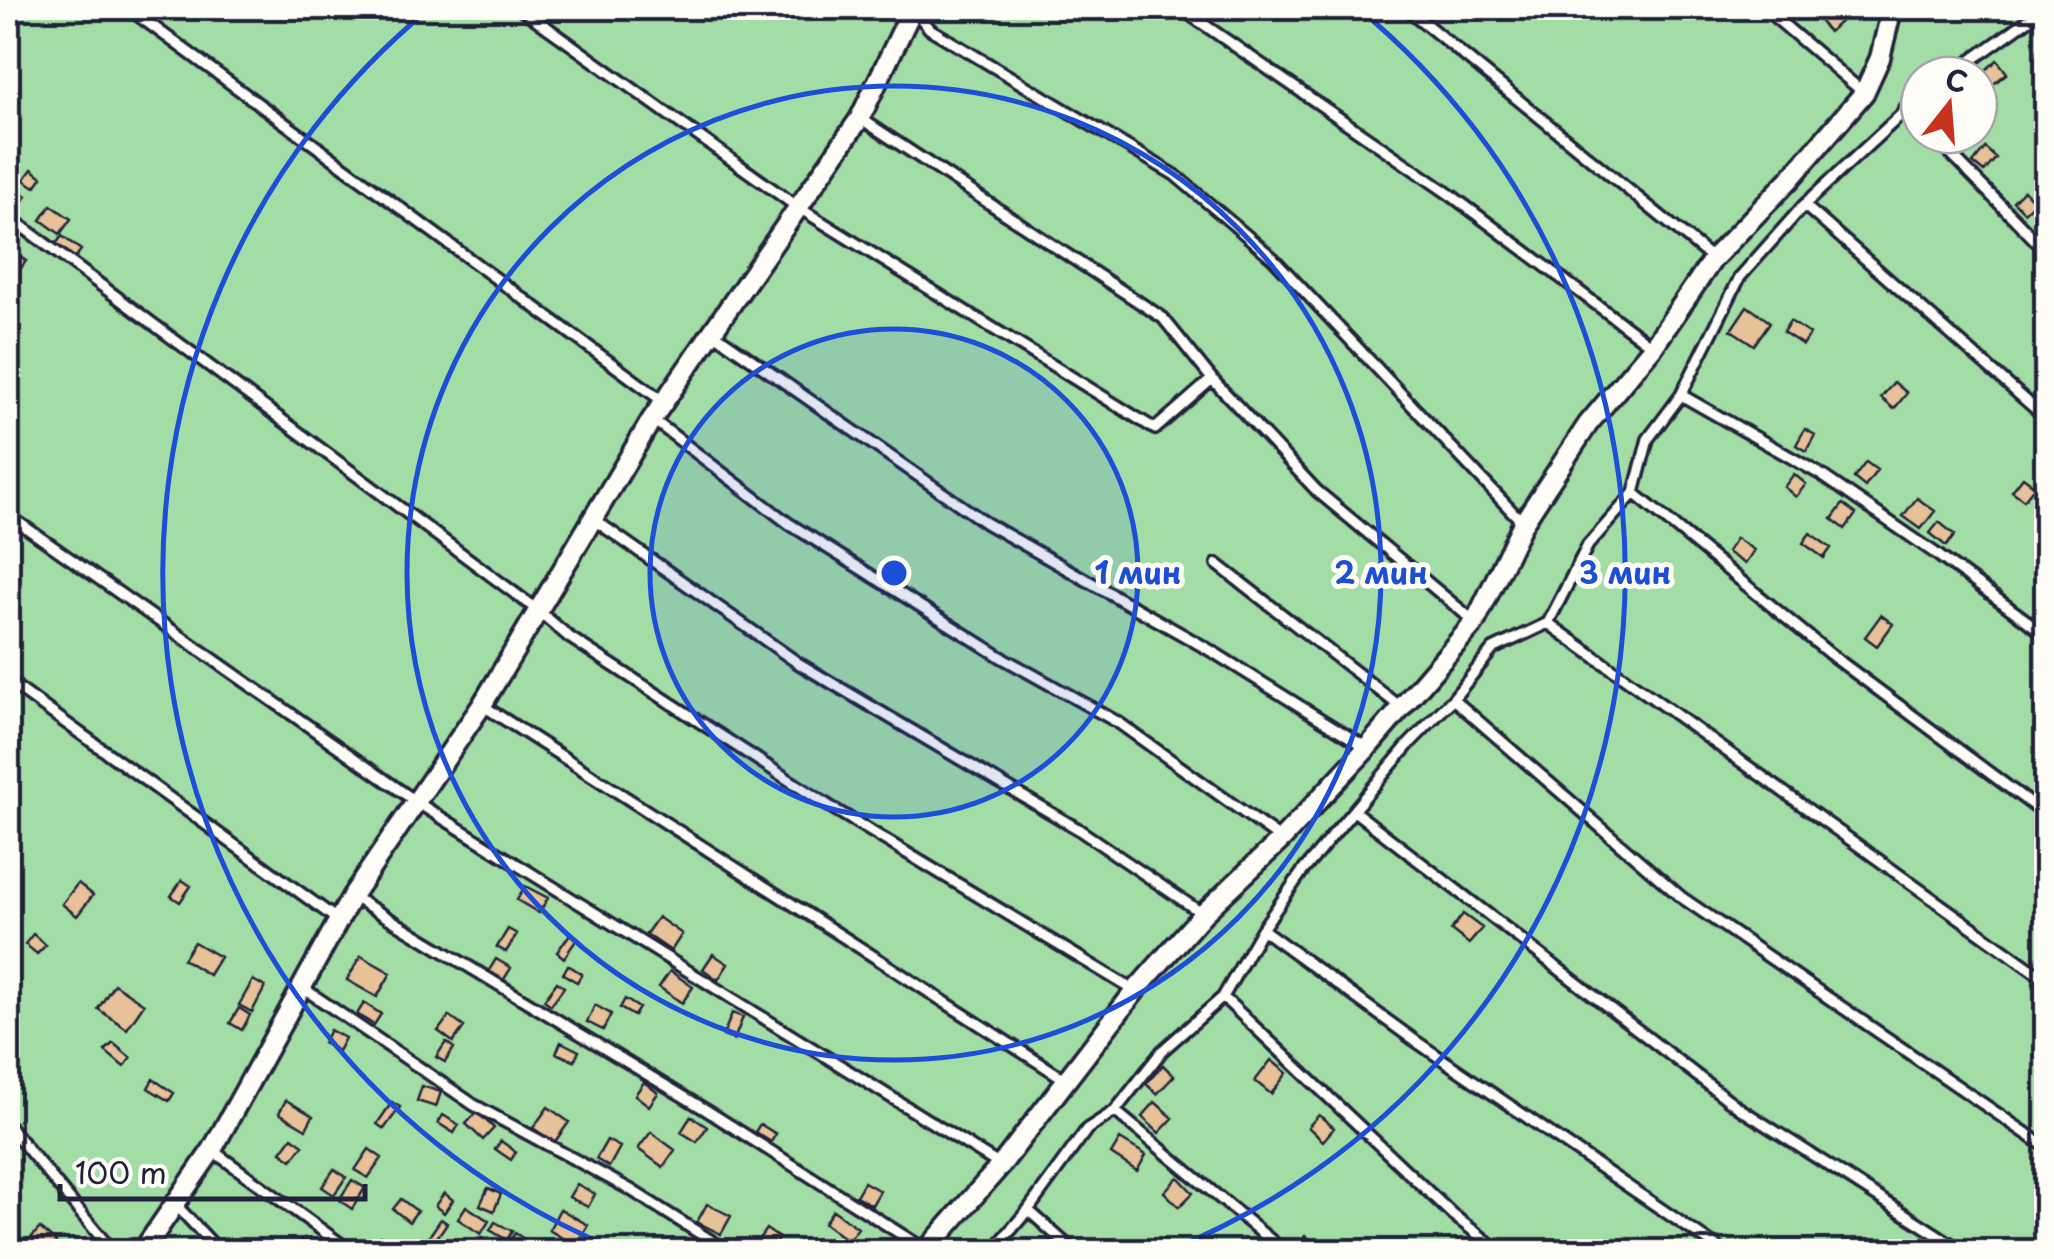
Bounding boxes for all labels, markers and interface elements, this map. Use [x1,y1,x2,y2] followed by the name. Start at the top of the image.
[1899,55,1999,155] north arrow
[1940,56,1973,103] text: С
[1095,549,1181,594] text: 1 мин
[1334,549,1428,594] text: 2 мин
[1579,549,1671,594] text: 3 мин
[876,555,912,591] centre of rings
[60,1139,365,1201] scale bar
[75,1149,167,1194] text: 100 m

